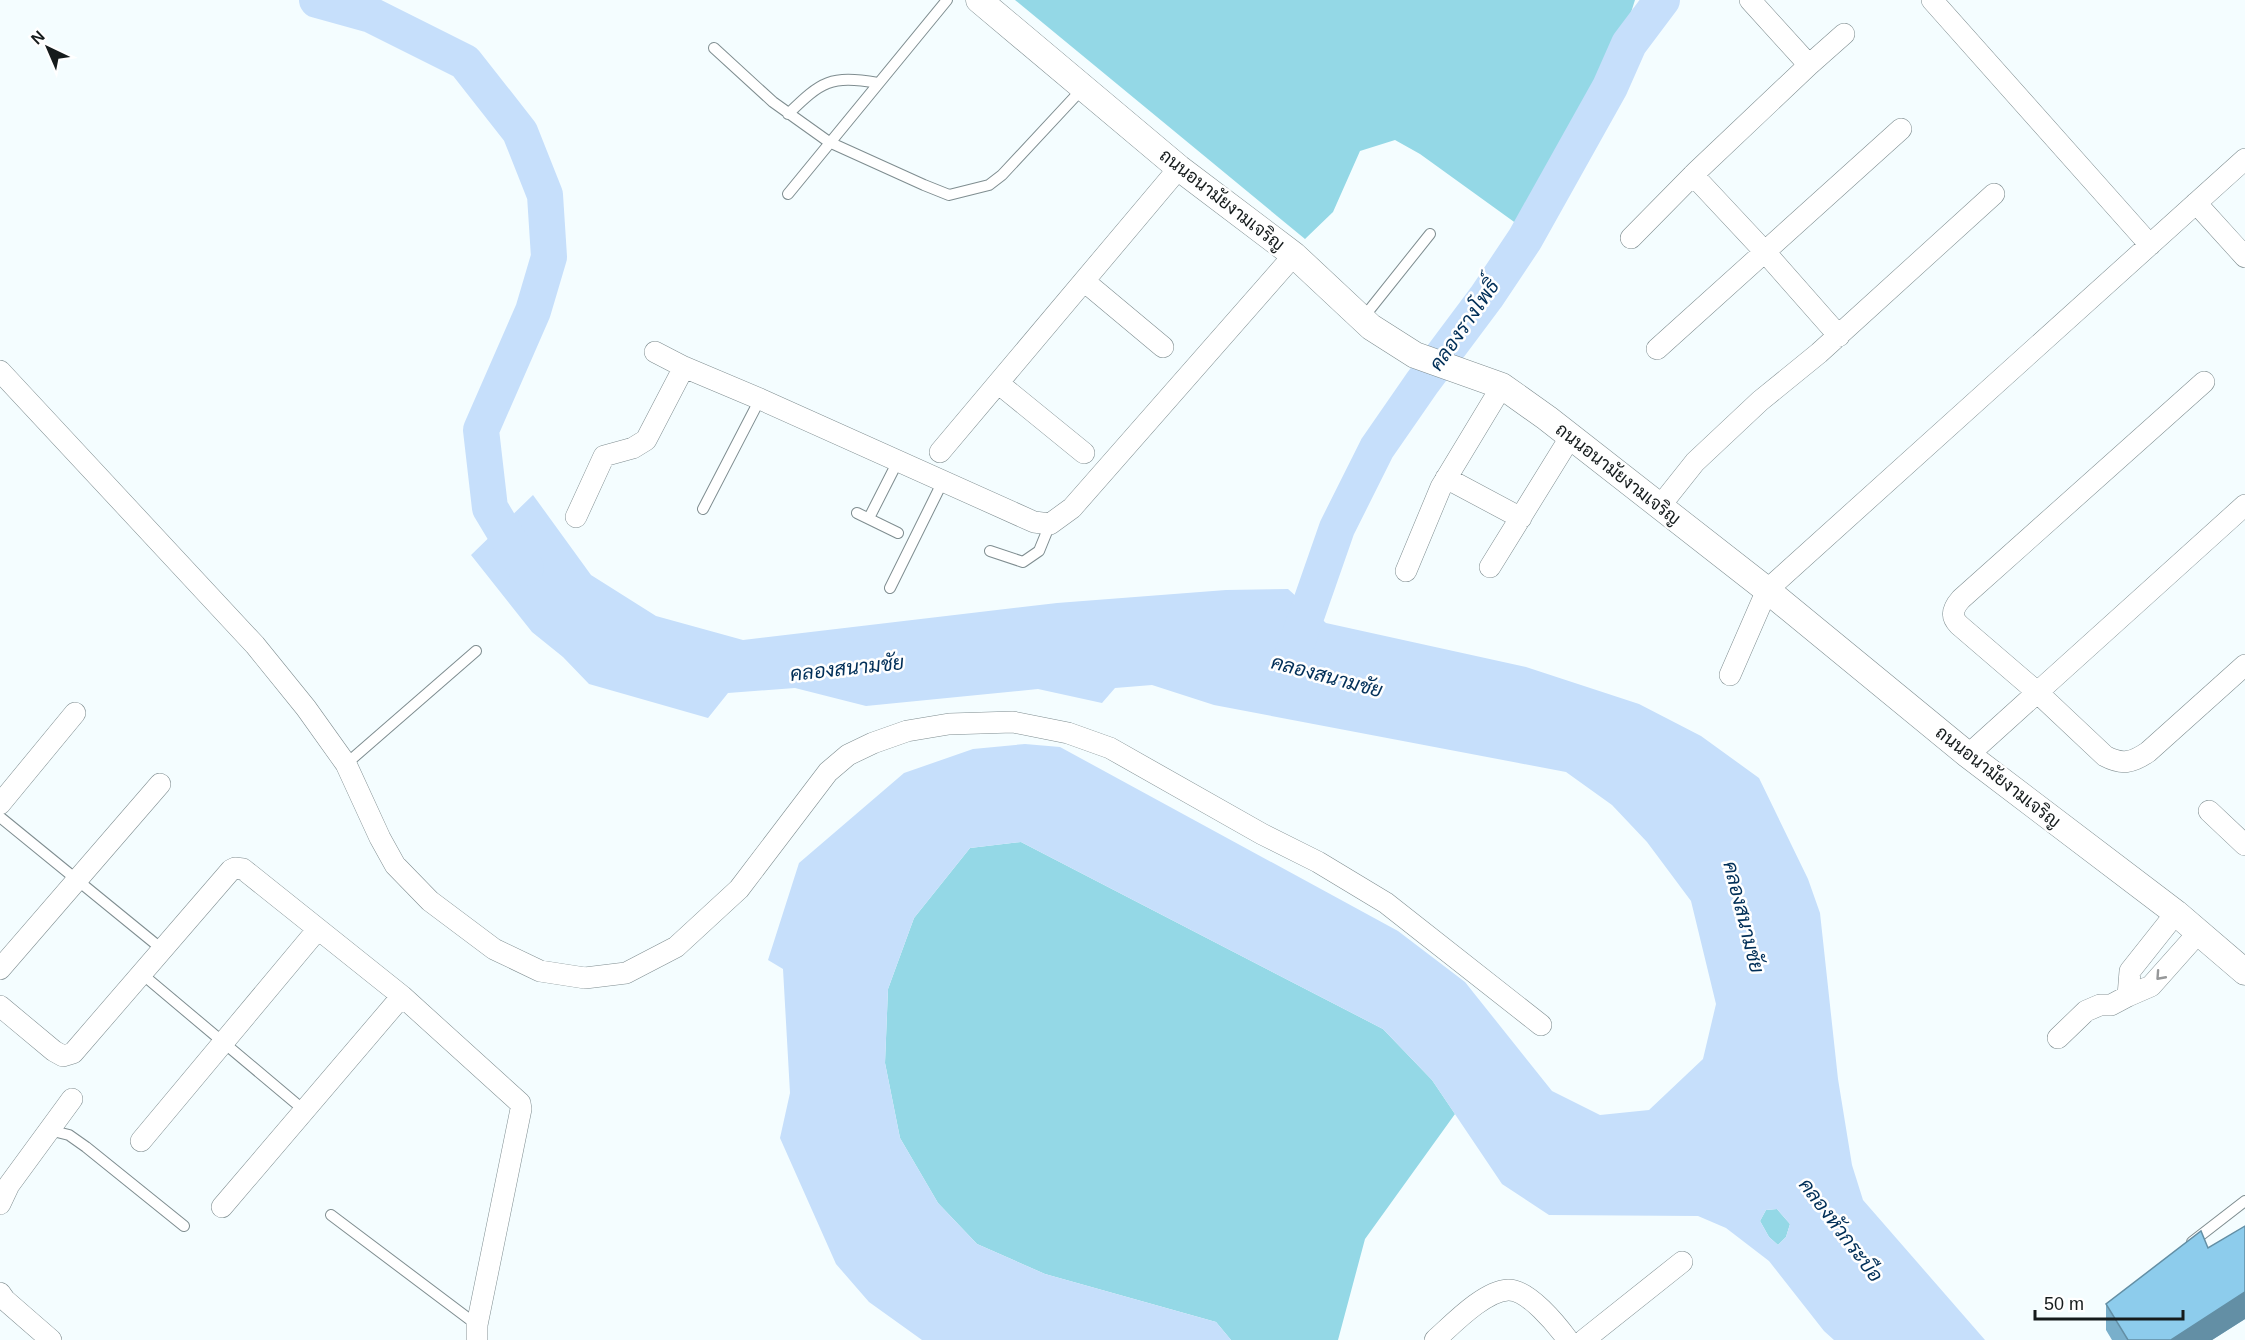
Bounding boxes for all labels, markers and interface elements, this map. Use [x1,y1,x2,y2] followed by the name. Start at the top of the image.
[18,18,78,78] north arrow
[28,27,48,48] text: N
[1155,144,1289,256] street label: ถนนอนามัยงามเจริญ
[1419,268,1506,375] water label: คลองรางโพธิ์
[1551,418,1685,530] street label: ถนนอนามัยงามเจริญ
[789,650,906,685] water label: คลองสนามชัย
[1269,650,1386,702] water label: คลองสนามชัย
[1931,721,2065,833] street label: ถนนอนามัยงามเจริญ
[1719,859,1770,976] water label: คลองสนามชัย
[2156,969,2167,980] one-way arrow
[1795,1173,1889,1286] water label: คลองหัวกระบือ
[2035,1283,2184,1321] scale bar
[2044,1294,2084,1314] text: 50 m

